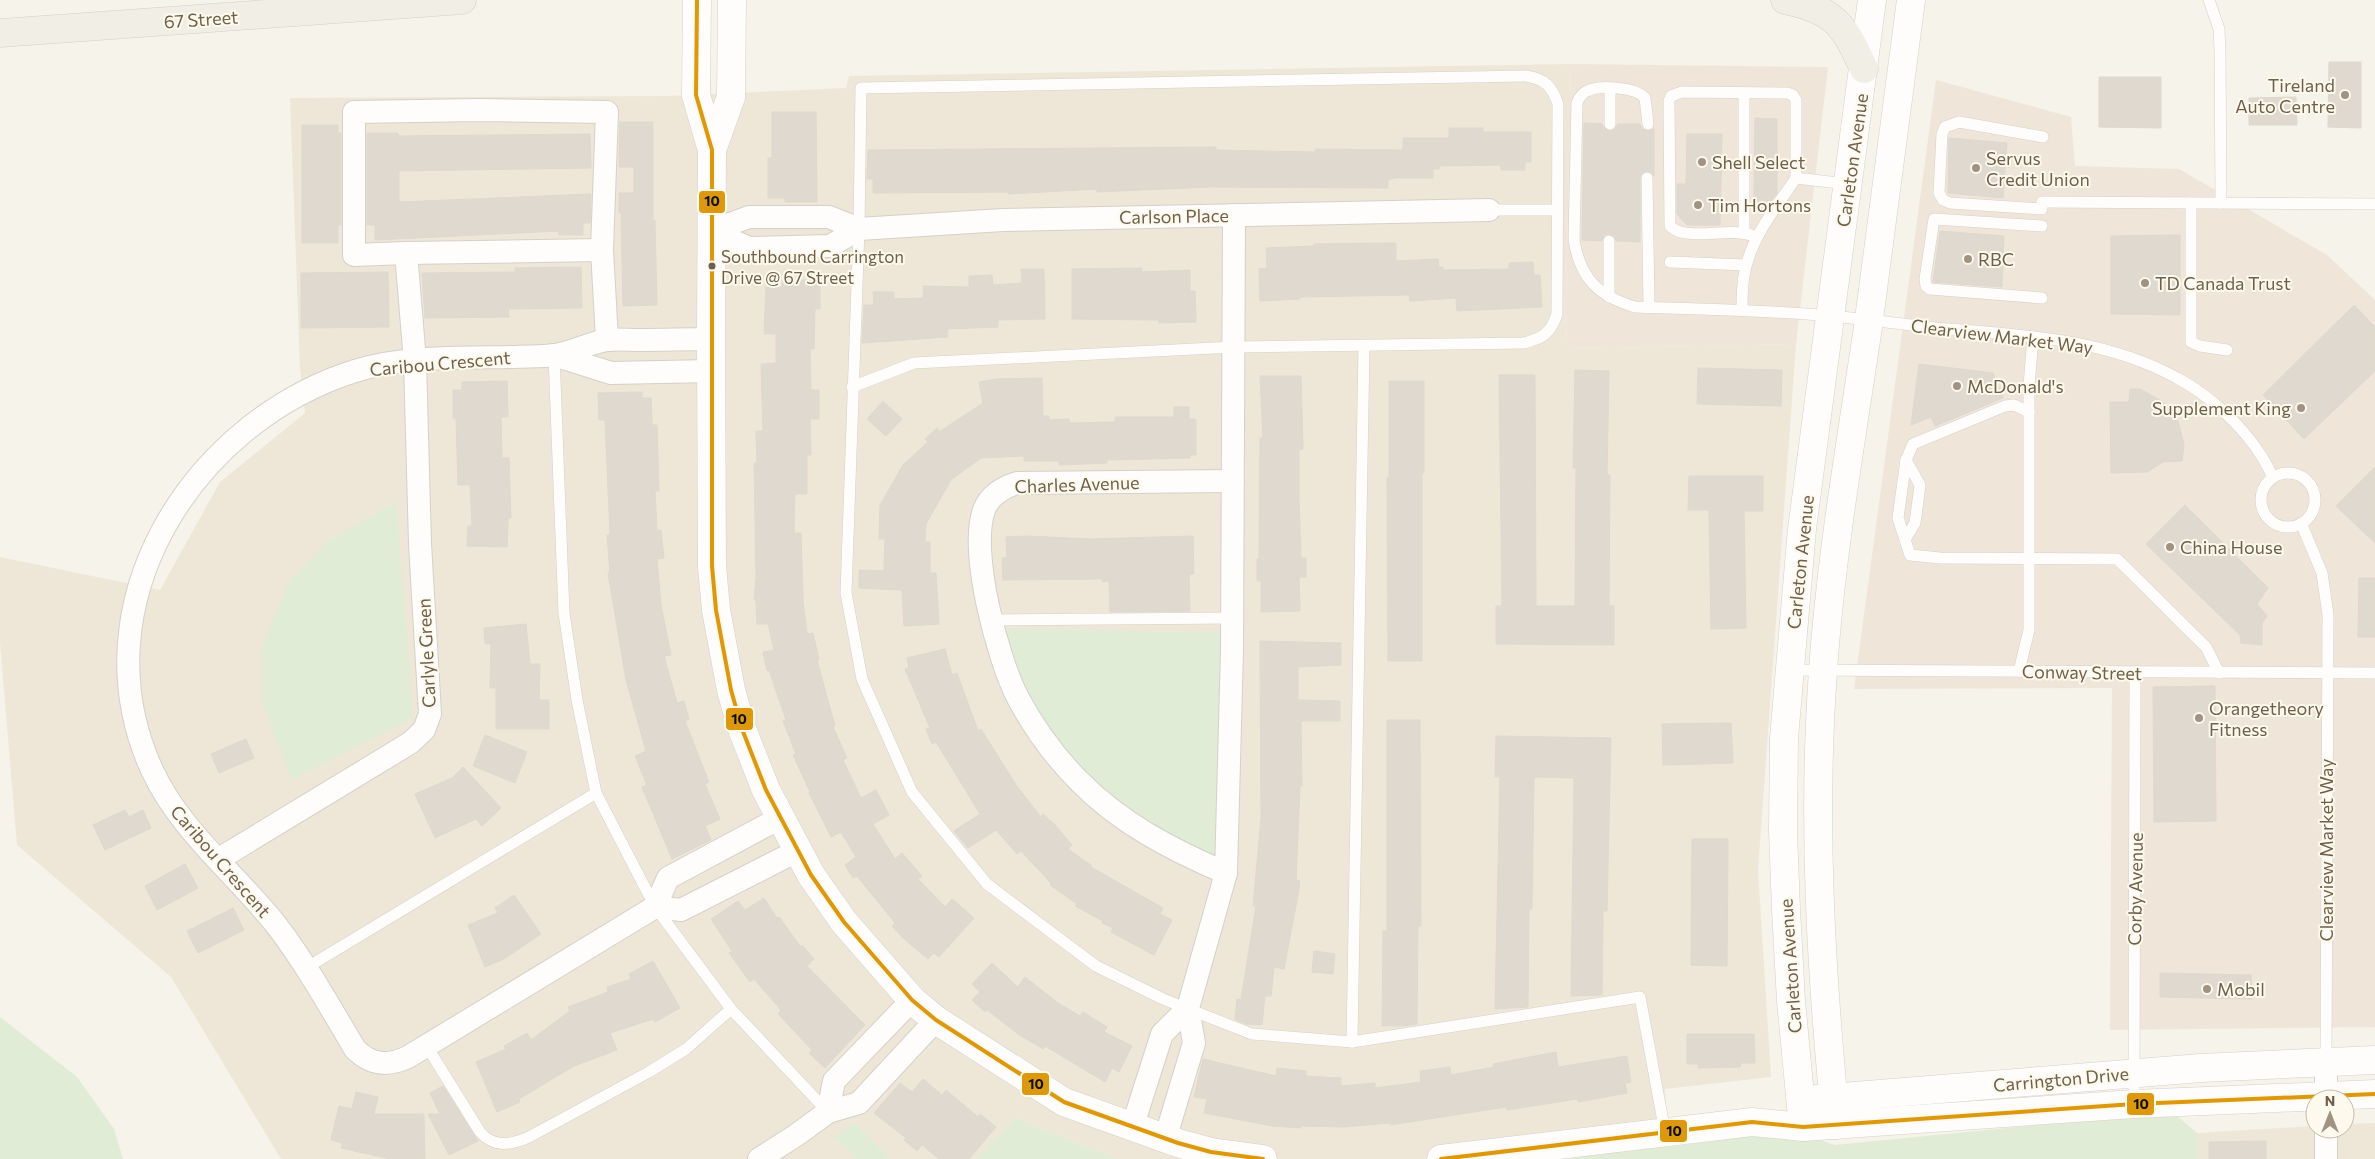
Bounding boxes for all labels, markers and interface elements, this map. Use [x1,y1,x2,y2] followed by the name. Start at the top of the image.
[163,5,239,33] street label: 67 Street
[2235,74,2335,117] place label: Tireland Auto Centre
[2339,89,2351,101] marker: Tireland Auto Centre
[1832,92,1872,228] street label: Carleton Avenue
[1986,147,2090,190] place label: Servus Credit Union
[1712,151,1805,173] place label: Shell Select
[1696,156,1708,168] marker: Shell Select
[1970,162,1982,174] marker: Servus Credit Union
[698,190,726,214] line badge: 10
[704,192,720,209] text: 10
[1708,194,1811,216] place label: Tim Hortons
[1692,199,1704,211] marker: Tim Hortons
[1119,204,1229,228] street label: Carlson Place
[721,246,904,288] place label: Southbound Carrington Drive @ 67 Street
[1978,248,2014,270] place label: RBC
[1962,253,1974,265] marker: RBC
[707,261,717,271] marker: Southbound Carrington Drive @ 67 Street
[2155,272,2291,294] place label: TD Canada Trust
[2139,277,2151,289] marker: TD Canada Trust
[1910,314,2094,358] street label: Clearview Market Way
[369,346,511,380] street label: Caribou Crescent
[1967,375,2064,397] place label: McDonald's
[1951,380,1963,392] marker: McDonald's
[2152,397,2291,419] place label: Supplement King
[2295,402,2307,414] marker: Supplement King
[1014,471,1140,497] street label: Charles Avenue
[1782,494,1818,630] street label: Carleton Avenue
[2180,536,2282,558] place label: China House
[2164,541,2176,553] marker: China House
[412,598,440,708] street label: Carlyle Green
[2022,660,2142,684] street label: Conway Street
[2209,697,2324,740] place label: Orangetheory Fitness
[725,707,754,731] line badge: 10
[731,710,747,727] text: 10
[2193,712,2205,724] marker: Orangetheory Fitness
[2315,758,2337,942] street label: Clearview Market Way
[166,800,276,922] street label: Caribou Crescent
[2123,832,2147,946] street label: Corby Avenue
[1774,898,1806,1034] street label: Carleton Avenue
[2217,978,2265,1000] place label: Mobil
[2201,983,2213,995] marker: Mobil
[1992,1062,2130,1096] street label: Carrington Drive
[1021,1072,1050,1096] line badge: 10
[1028,1075,1044,1092] text: 10
[2305,1089,2355,1139] north arrow
[2126,1092,2155,1116] line badge: 10
[2325,1092,2335,1109] text: N
[2133,1095,2149,1112] text: 10
[1659,1119,1688,1143] line badge: 10
[1666,1122,1682,1139] text: 10

